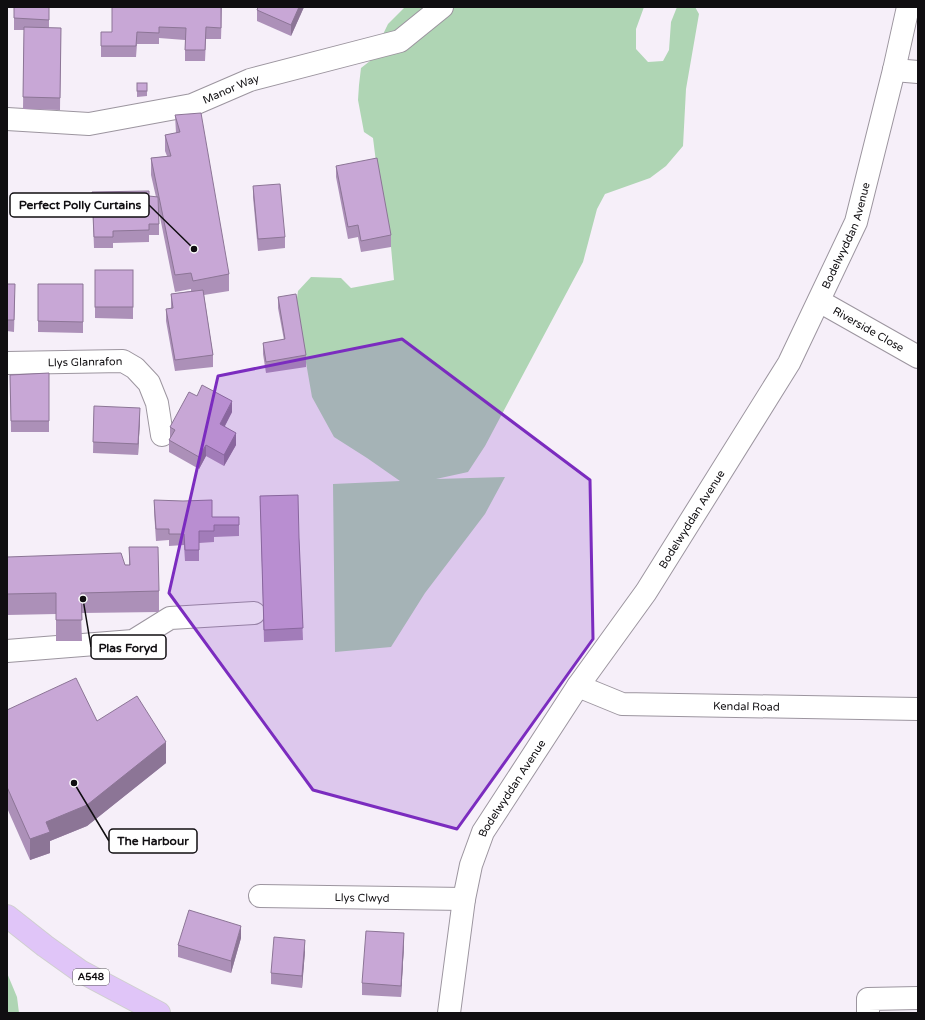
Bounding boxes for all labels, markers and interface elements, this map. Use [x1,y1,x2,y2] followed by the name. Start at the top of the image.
[201,71,260,106] street label: Manor Way
[819,181,872,291] street label: Bodelwyddan Avenue
[10,193,149,217] callout: Perfect Polly Curtains
[19,198,142,213] text: Perfect Polly Curtains
[831,304,906,354] street label: Riverside Close
[48,355,122,369] street label: Llys Glanrafon
[656,467,727,571] street label: Bodelwyddan Avenue
[91,635,166,659] callout: Plas Foryd
[98,641,158,656] text: Plas Foryd
[713,699,780,713] street label: Kendal Road
[475,737,548,839] street label: Bodelwyddan Avenue
[109,829,197,853] callout: The Harbour
[116,834,189,848] text: The Harbour
[334,891,390,904] street label: Llys Clwyd
[73,969,109,985] road number: A548

